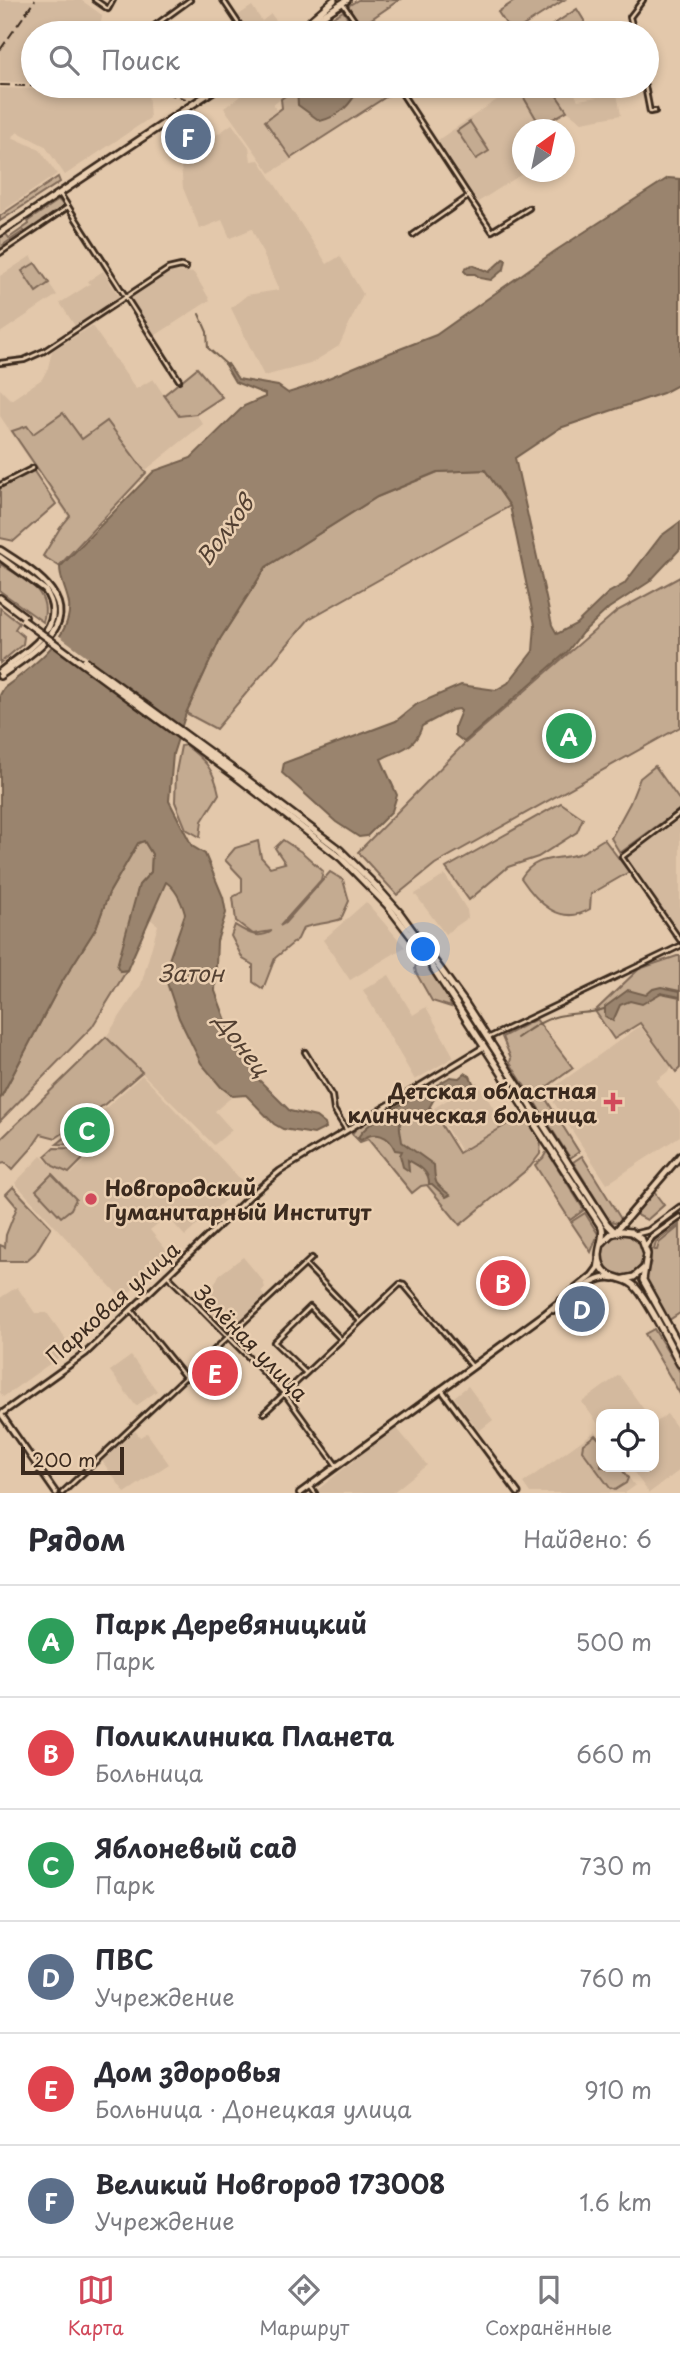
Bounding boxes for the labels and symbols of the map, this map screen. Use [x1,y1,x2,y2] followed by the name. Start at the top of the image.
[165,111,211,163] pin: F
[512,119,575,182] north arrow
[186,484,264,573] water label: Волхов
[546,710,592,762] pin: A
[406,932,440,966] your location
[158,955,226,990] water label: Затон
[206,1003,279,1084] water label: Донец
[347,1074,597,1130] place label: Детская областная клиническая больница
[603,1092,623,1112] marker: Детская областная клиническая больница
[64,1104,110,1156] pin: C
[105,1171,372,1227] place label: Новгородский Гуманитарный Институт
[83,1191,99,1207] marker: Новгородский Гуманитарный Институт
[38,1232,187,1371] street label: Парковая улица
[480,1257,526,1309] pin: B
[188,1276,317,1409] street label: Зелёная улица
[559,1283,605,1335] pin: D
[192,1347,238,1399] pin: E
[21,1444,124,1476] scale bar

